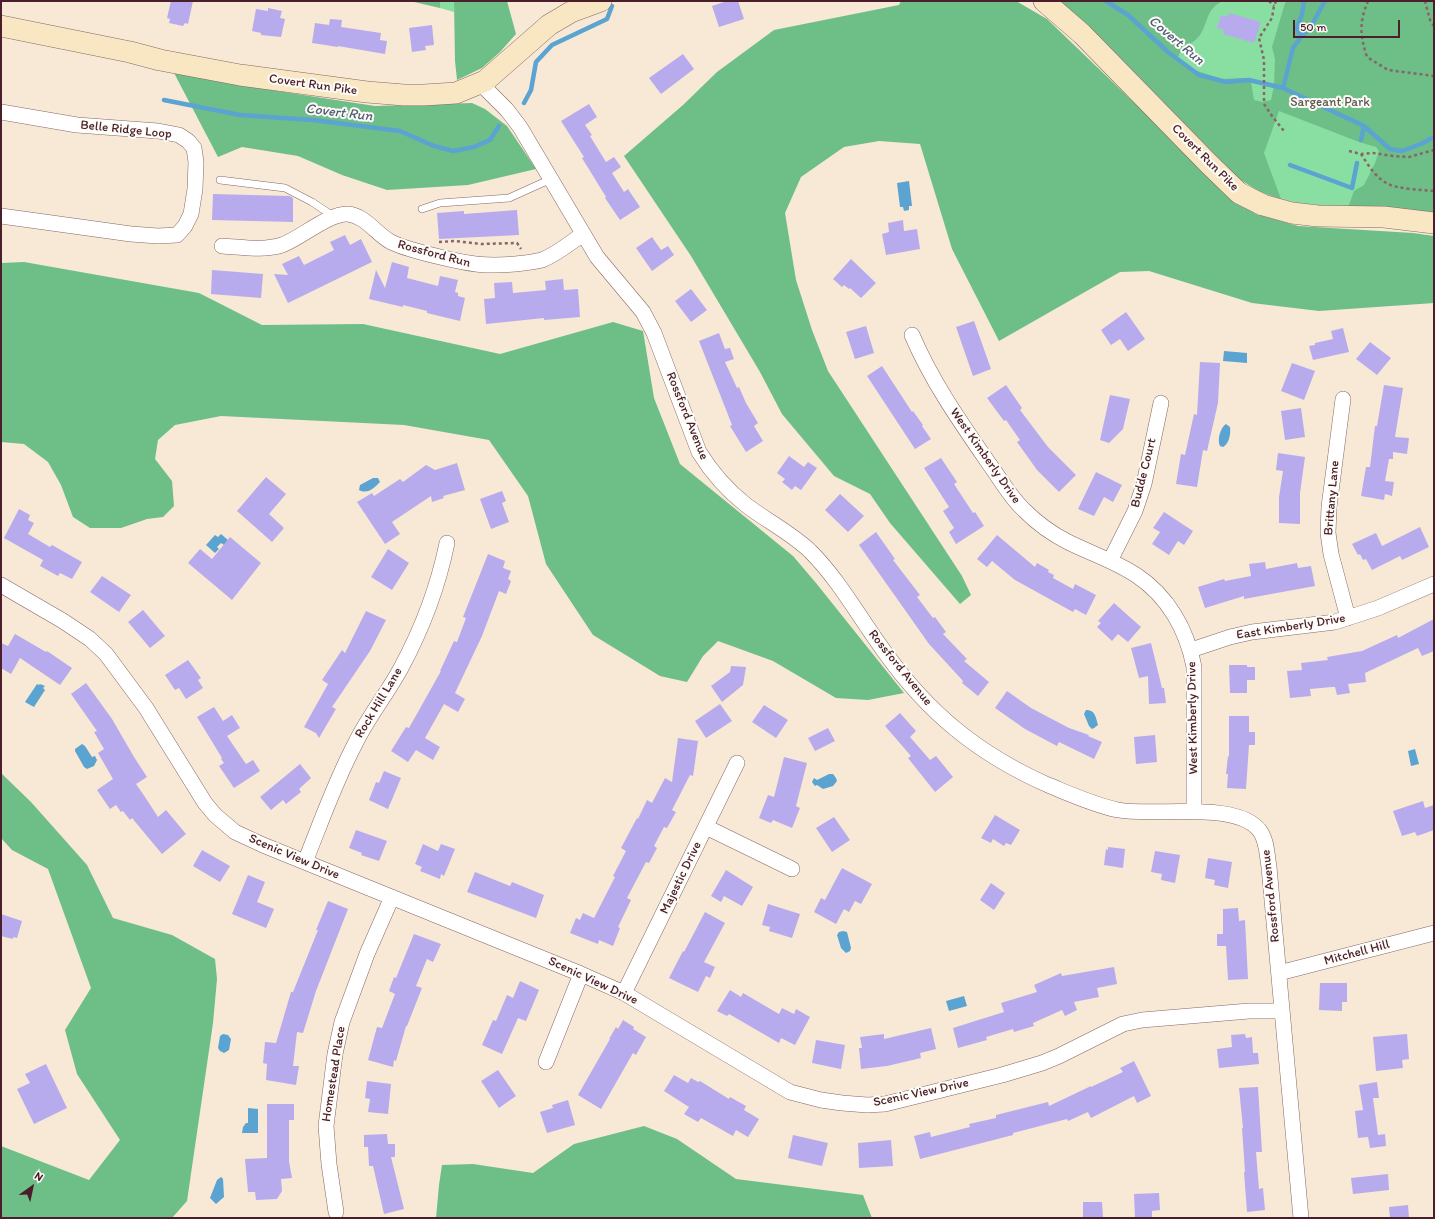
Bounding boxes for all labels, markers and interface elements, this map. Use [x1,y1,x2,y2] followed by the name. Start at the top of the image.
[1295,12,1402,38] scale bar
[1145,13,1207,69] water label: Covert Run
[1300,20,1326,34] text: 50 m
[268,71,358,99] street label: Covert Run Pike
[1290,95,1370,111] park label: Sargeant Park
[305,101,373,125] water label: Covert Run
[80,117,172,143] street label: Belle Ridge Loop
[1168,121,1242,195] street label: Covert Run Pike
[396,237,472,271] street label: Rossford Run
[662,370,712,462] street label: Rossford Avenue
[946,405,1024,507] street label: West Kimberly Drive
[1128,437,1160,509] street label: Budde Court
[1321,460,1343,536] street label: Brittany Lane
[1235,611,1347,643] street label: East Kimberly Drive
[865,627,935,709] street label: Rossford Avenue
[1184,661,1202,775] street label: West Kimberly Drive
[352,665,406,741] street label: Rock Hill Lane
[246,831,342,883] street label: Scenic View Drive
[657,839,705,917] street label: Majestic Drive
[1258,849,1284,943] street label: Rossford Avenue
[1322,937,1392,969] street label: Mitchell Hill
[546,953,640,1009] street label: Scenic View Drive
[319,1025,349,1123] street label: Homestead Place
[872,1075,970,1111] street label: Scenic View Drive
[12,1167,52,1207] north arrow
[32,1169,45,1184] text: N

